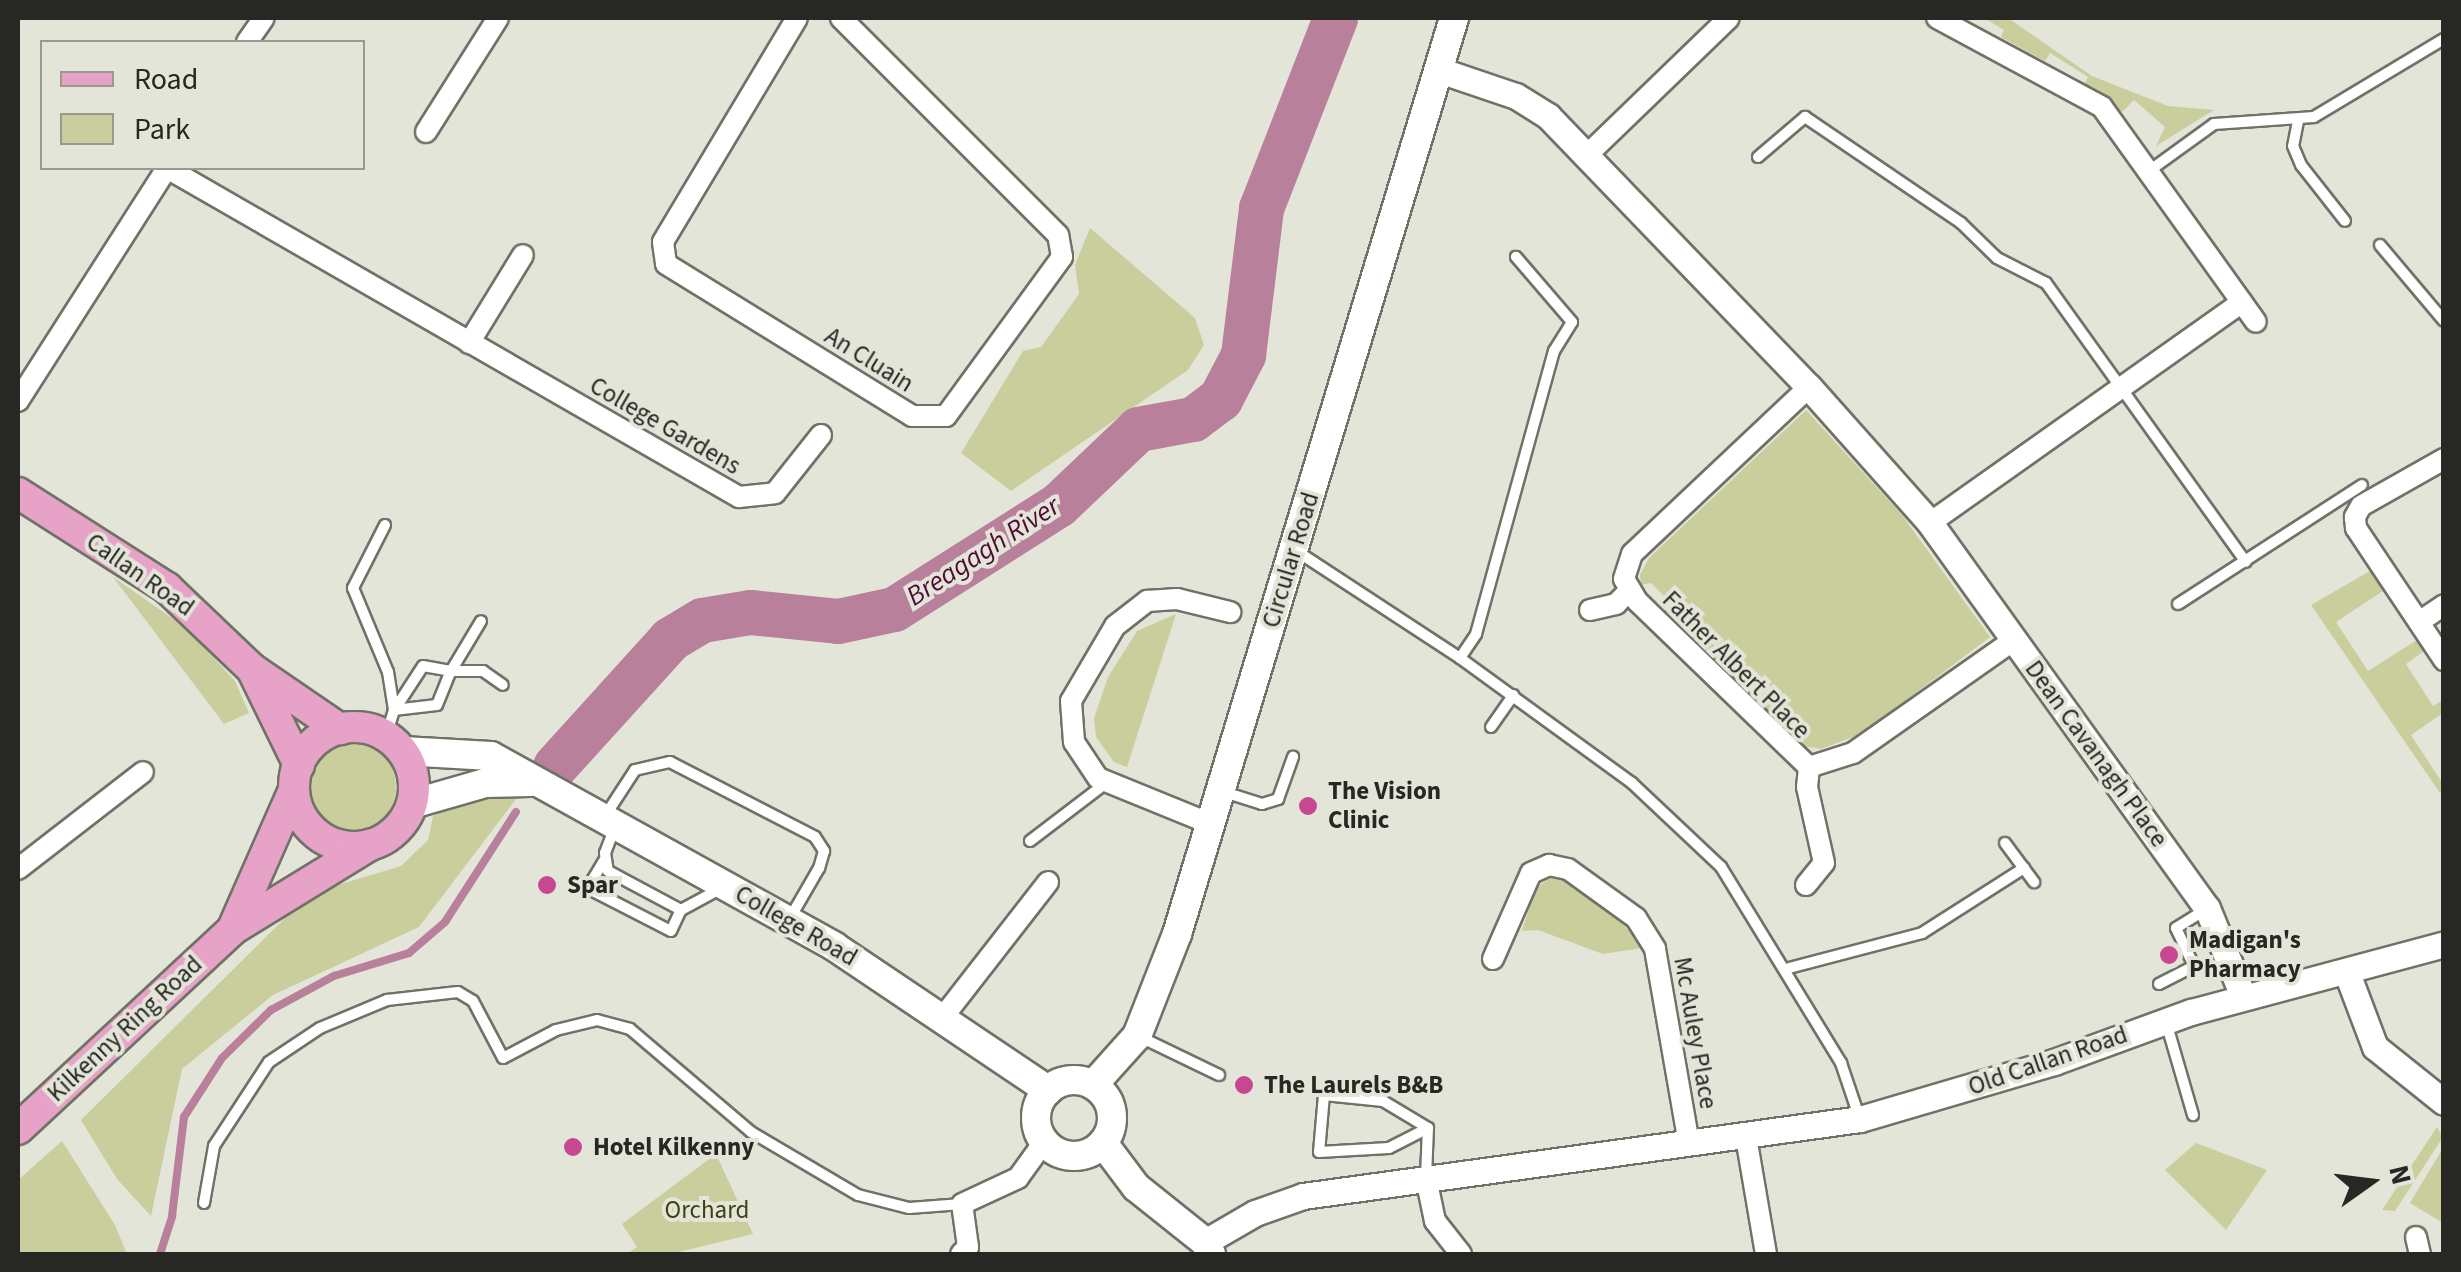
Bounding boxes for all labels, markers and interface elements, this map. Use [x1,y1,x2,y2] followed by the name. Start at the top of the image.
[40,40,365,170] legend
[134,58,198,101] text: Road
[134,108,190,151] text: Park
[819,321,919,399] street label: An Cluain
[584,371,746,481] street label: College Gardens
[900,489,1066,613] water label: Breagagh River
[1256,489,1326,631] street label: Circular Road
[80,527,200,623] street label: Callan Road
[1656,585,1816,745] street label: Father Albert Place
[2018,655,2174,853] street label: Dean Cavanagh Place
[1328,777,1441,836] place label: The Vision Clinic
[1297,795,1319,817] marker: The Vision Clinic
[567,870,618,900] place label: Spar
[536,874,558,896] marker: Spar
[730,879,862,973] street label: College Road
[2189,926,2301,985] place label: Madigan's Pharmacy
[2158,944,2180,966] marker: Madigan's Pharmacy
[41,950,209,1108] street label: Kilkenny Ring Road
[1667,955,1723,1111] street label: Mc Auley Place
[1964,1020,2132,1102] street label: Old Callan Road
[1264,1070,1443,1100] place label: The Laurels B&B
[1233,1074,1255,1096] marker: The Laurels B&B
[593,1132,754,1162] place label: Hotel Kilkenny
[2321,1132,2421,1232] north arrow
[562,1136,584,1158] marker: Hotel Kilkenny
[2378,1161,2422,1189] text: N
[665,1195,749,1225] park label: Orchard

